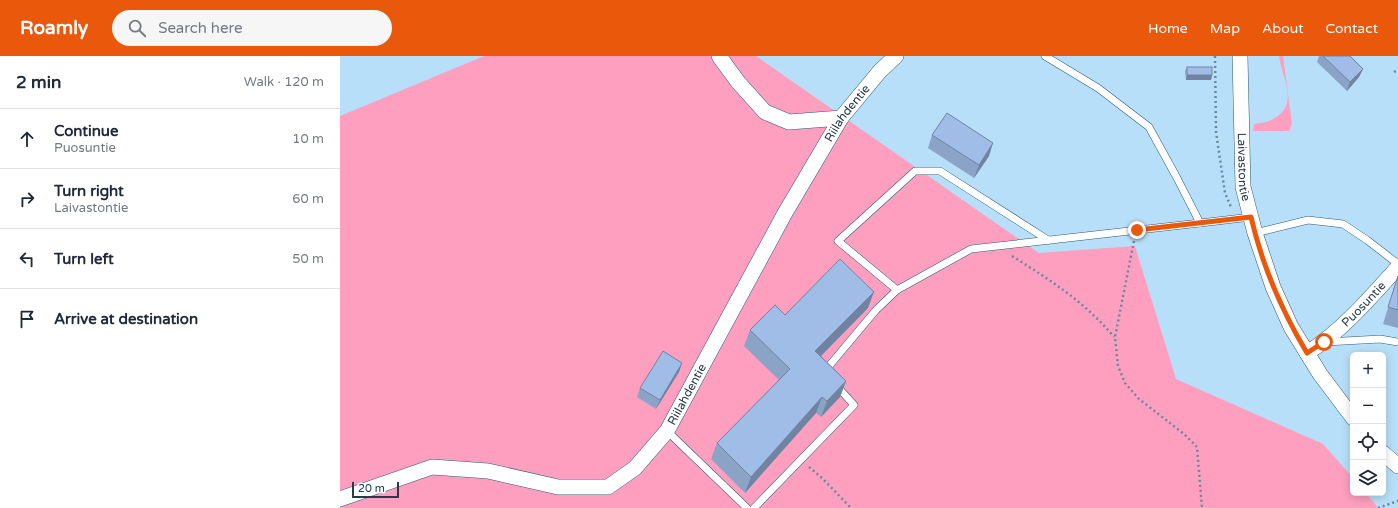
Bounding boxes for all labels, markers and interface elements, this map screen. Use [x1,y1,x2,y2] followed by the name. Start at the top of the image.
[112,10,392,46] search box
[20,17,88,39] text: Roamly
[126,17,148,39] icon: search
[158,19,243,37] text: Search here
[1148,20,1188,37] text: Home
[1210,20,1240,37] text: Map
[1262,20,1304,37] text: About
[1326,20,1378,37] text: Contact
[16,72,61,93] text: 2 min
[244,74,324,90] text: Walk · 120 m
[822,82,873,144] street label: Riilahdentie
[54,122,118,140] text: Continue
[16,128,38,150] icon: ahead
[292,131,324,147] text: 10 m
[1235,132,1253,203] street label: Laivastontie
[54,140,116,156] text: Puosuntie
[54,182,124,200] text: Turn right
[16,188,38,210] icon: right
[292,191,324,207] text: 60 m
[54,200,128,216] text: Laivastontie
[1128,221,1146,239] route end
[16,248,38,270] icon: left
[54,250,114,268] text: Turn left
[292,251,324,267] text: 50 m
[1339,278,1389,330] street label: Puosuntie
[16,308,38,330] icon: arrive
[54,310,198,328] text: Arrive at destination
[1315,333,1333,351] route start
[1350,352,1386,496] map controls
[1350,352,1386,388] button: +
[665,361,709,427] street label: Riilahdentie
[1350,388,1386,424] button: −
[1350,424,1386,460] button: locate
[1350,460,1386,496] button: layers
[352,480,399,499] scale bar
[358,482,385,495] text: 20 m

